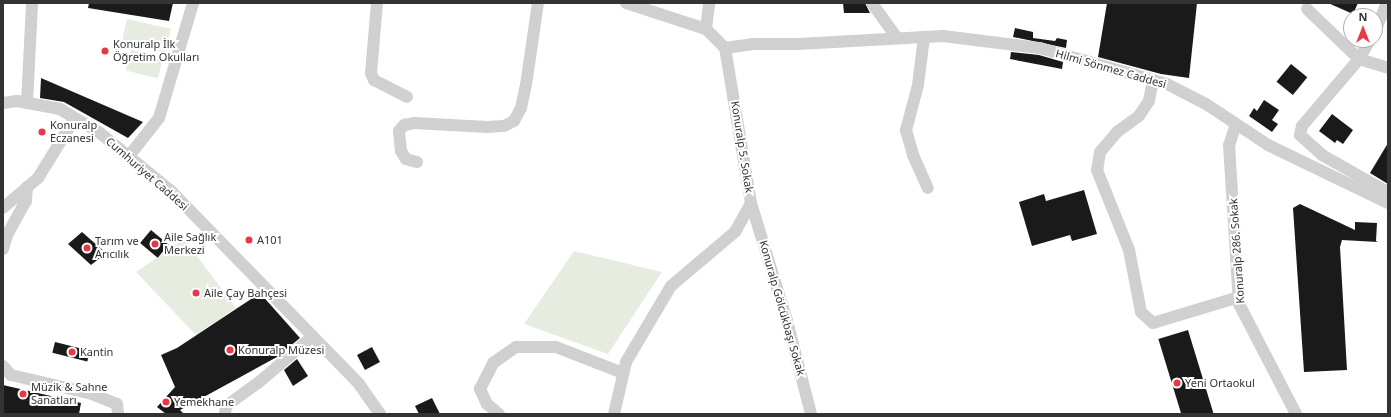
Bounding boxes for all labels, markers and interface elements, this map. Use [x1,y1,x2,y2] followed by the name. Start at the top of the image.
[1343,8,1383,48] north arrow
[1359,9,1367,24] text: N
[113,38,199,64] place label: Konuralp İlk Öğretim Okulları
[100,46,110,56] marker: Konuralp İlk Öğretim Okulları
[1054,47,1168,91] street label: Hilmi Sönmez Caddesi
[728,100,756,194] street label: Konuralp 5. Sokak
[50,119,97,145] place label: Konuralp Eczanesi
[37,127,47,137] marker: Konuralp Eczanesi
[103,135,191,213] street label: Cumhuriyet Caddesi
[1227,198,1247,304] street label: Konuralp 286. Sokak
[164,231,216,257] place label: Aile Sağlık Merkezi
[257,233,283,247] place label: A101
[95,235,139,261] place label: Tarım ve Arıcılık
[244,235,254,245] marker: A101
[149,238,161,250] marker: Aile Sağlık Merkezi
[756,239,808,377] street label: Konuralp Gölcükbaşı Sokak
[82,243,92,253] marker: Tarım ve Arıcılık
[204,286,287,300] place label: Aile Çay Bahçesi
[191,288,201,298] marker: Aile Çay Bahçesi
[238,343,324,357] place label: Konuralp Müzesi
[80,345,113,359] place label: Kantin
[225,345,235,355] marker: Konuralp Müzesi
[67,347,77,357] marker: Kantin
[1185,376,1255,390] place label: Yeni Ortaokul
[1172,378,1182,388] marker: Yeni Ortaokul
[31,381,107,407] place label: Müzik & Sahne Sanatları
[18,389,28,399] marker: Müzik & Sahne Sanatları
[174,395,234,409] place label: Yemekhane
[161,397,171,407] marker: Yemekhane

